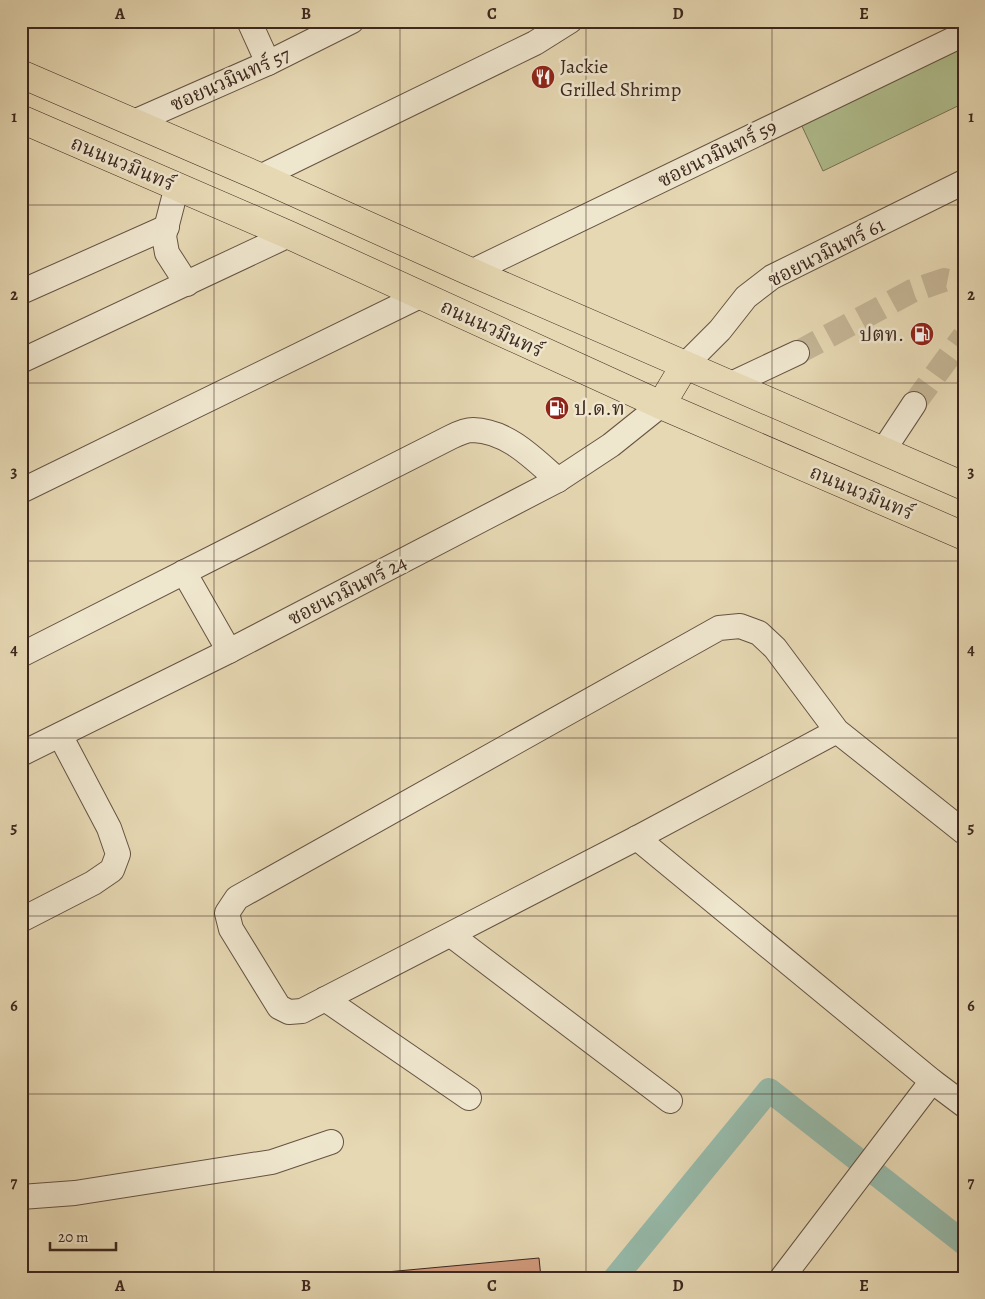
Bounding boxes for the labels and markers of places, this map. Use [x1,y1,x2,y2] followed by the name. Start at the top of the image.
[560,53,681,103] place label: Jackie Grilled Shrimp
[530,64,556,90] restaurant icon: Jackie Grilled Shrimp
[859,321,904,348] place label: ปตท.
[909,321,935,347] fuel station icon: ปตท.
[544,395,570,421] fuel station icon: ป.ด.ท
[574,395,625,422] place label: ป.ด.ท

